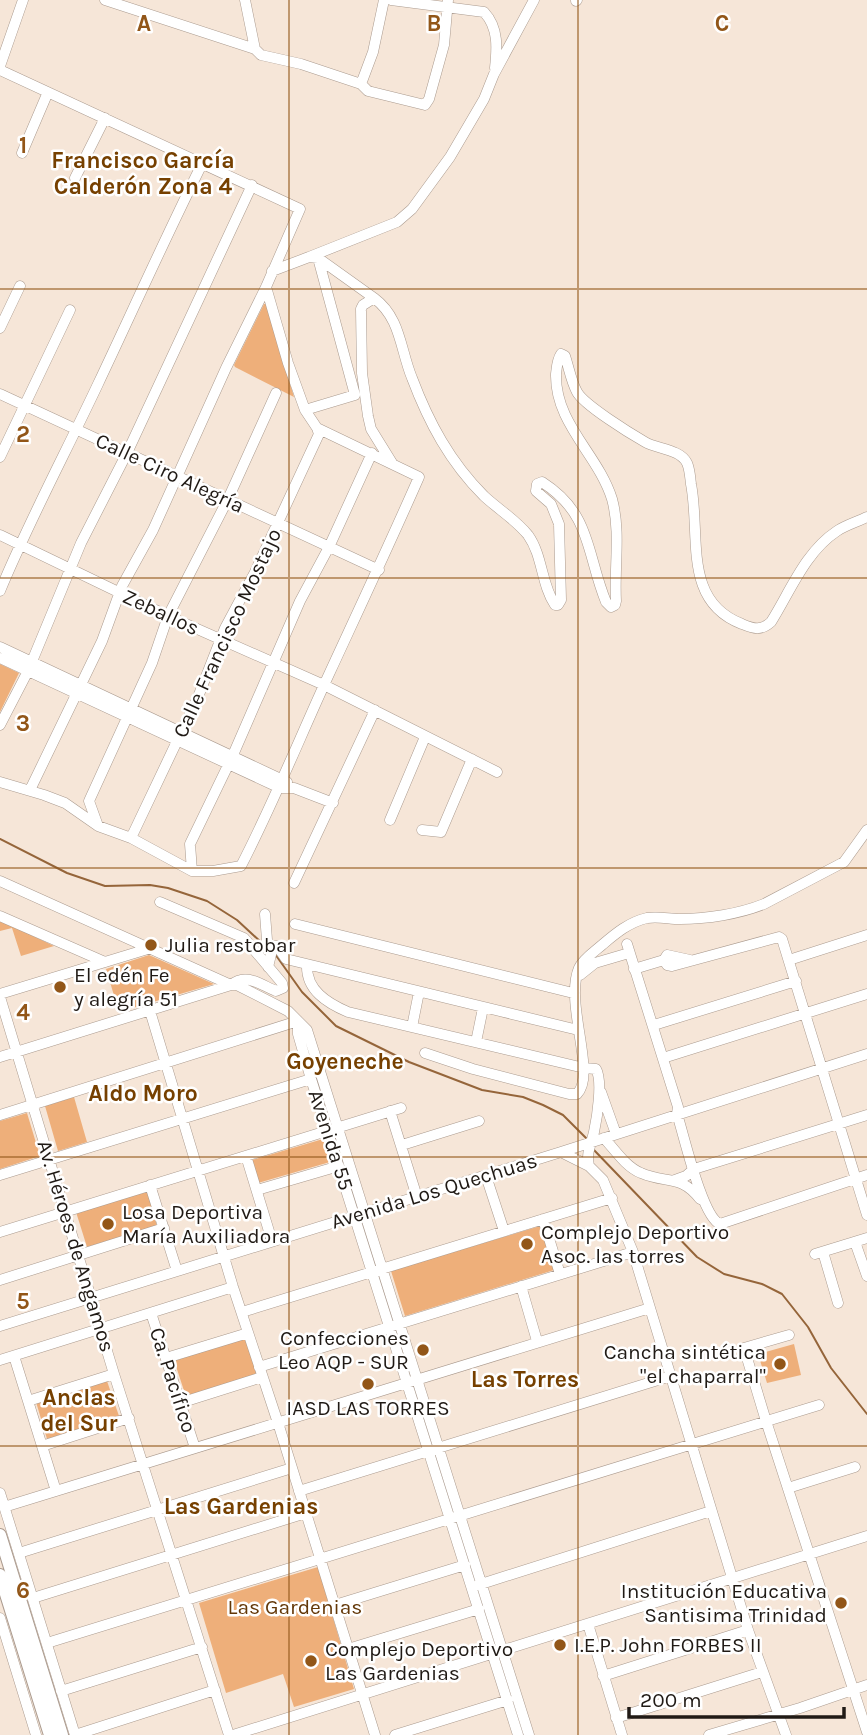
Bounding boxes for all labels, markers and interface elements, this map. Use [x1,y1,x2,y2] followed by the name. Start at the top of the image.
[137,10,151,37] text: A
[427,10,441,37] text: B
[715,10,729,37] text: C
[19,132,27,159] text: 1
[51,147,235,200] district label: Francisco García Calderón Zona 4
[16,421,30,448] text: 2
[92,428,248,518] street label: Calle Ciro Alegría
[168,525,286,741] street label: Calle Francisco Mostajo
[119,584,203,640] street label: Zeballos
[16,710,30,737] text: 3
[165,933,296,957] place label: Julia restobar
[143,937,159,953] marker: Julia restobar
[73,963,178,1011] place label: El edén Fe y alegría 51
[52,979,68,995] marker: El edén Fe y alegría 51
[16,999,30,1026] text: 4
[286,1048,404,1075] district label: Goyeneche
[88,1080,198,1107] district label: Aldo Moro
[303,1087,359,1193] street label: Avenida 55
[32,1137,120,1355] street label: Av. Héroes de Angamos
[328,1148,540,1234] street label: Avenida Los Quechuas
[122,1200,290,1248] place label: Losa Deportiva María Auxiliadora
[100,1216,116,1232] marker: Losa Deportiva María Auxiliadora
[541,1220,729,1268] place label: Complejo Deportivo Asoc. las torres
[519,1236,535,1252] marker: Complejo Deportivo Asoc. las torres
[16,1288,30,1315] text: 5
[145,1324,201,1436] street label: Ca. Pacífico
[278,1326,409,1374] place label: Confecciones Leo AQP - SUR
[604,1340,766,1388] place label: Cancha sintética "el chaparral"
[415,1342,431,1358] marker: Confecciones Leo AQP - SUR
[772,1356,788,1372] marker: Cancha sintética "el chaparral"
[471,1366,579,1393] district label: Las Torres
[360,1376,376,1392] marker: IASD LAS TORRES
[40,1384,118,1437] district label: Anclas del Sur
[286,1396,450,1420] place label: IASD LAS TORRES
[164,1493,318,1520] district label: Las Gardenias
[16,1577,30,1604] text: 6
[621,1579,827,1627] place label: Institución Educativa Santisima Trinidad
[228,1595,362,1619] park label: Las Gardenias
[833,1595,849,1611] marker: Institución Educativa Santisima Trinidad
[574,1633,762,1657] place label: I.E.P. John FORBES II
[325,1637,513,1685] place label: Complejo Deportivo Las Gardenias
[552,1637,568,1653] marker: I.E.P. John FORBES II
[303,1653,319,1669] marker: Complejo Deportivo Las Gardenias
[629,1676,844,1720] scale bar
[640,1688,702,1712] text: 200 m

